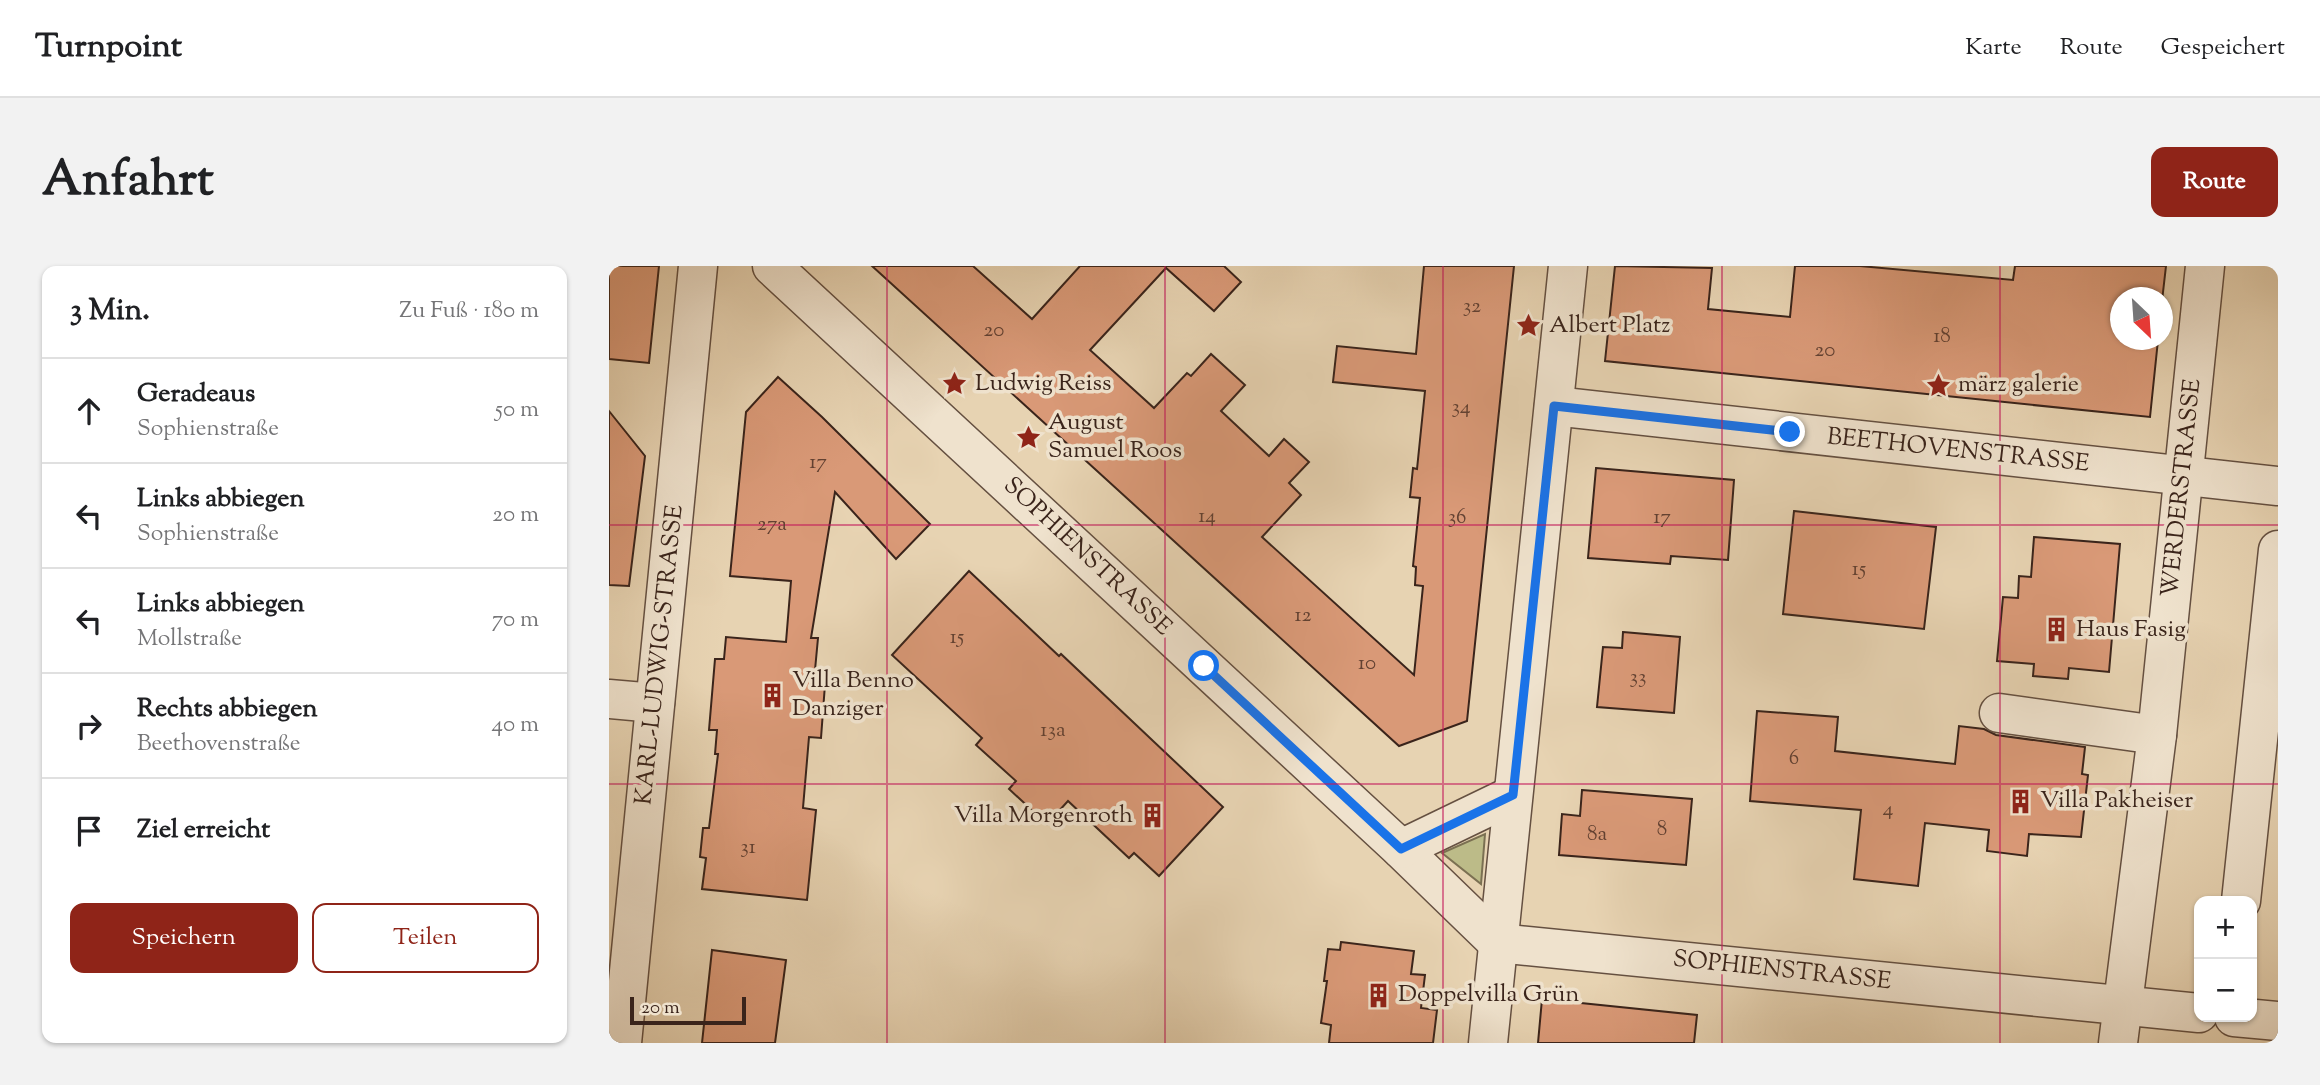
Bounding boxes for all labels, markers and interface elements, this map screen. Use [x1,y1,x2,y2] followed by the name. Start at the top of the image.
[35,24,182,72] text: Turnpoint
[1965,31,2022,65] text: Karte
[2060,31,2123,65] text: Route
[2161,31,2285,65] text: Gespeichert
[42,147,214,217] text: Anfahrt
[2151,147,2278,217] button: Route
[2110,287,2173,350] north arrow
[70,290,150,333] text: 3 Min.
[1463,292,1481,322] house number: 32
[399,295,539,328] text: Zu Fuß · 180 m
[1549,309,1670,343] place label: Albert Platz
[1515,312,1543,340] place icon: Albert Platz
[984,316,1004,346] house number: 20
[1933,322,1951,352] house number: 18
[1815,336,1835,366] house number: 20
[975,367,1112,401] place label: Ludwig Reiss
[1958,368,2079,402] place label: märz galerie
[941,370,969,398] place icon: Ludwig Reiss
[1924,371,1952,399] place icon: märz galerie
[137,376,255,413] text: Geradeaus
[2154,377,2210,599] street label: WERDERSTRASSE
[70,392,108,430] icon: ahead
[1451,393,1471,423] house number: 34
[495,394,539,427] text: 50 m
[1048,406,1182,468] place label: August Samuel Roos
[137,413,279,446] text: Sophienstraße
[1774,416,1805,447] route end
[1825,420,2091,482] street label: BEETHOVENSTRASSE
[1014,423,1042,451] place icon: August Samuel Roos
[809,448,827,478] house number: 17
[995,470,1179,645] street label: SOPHIENSTRASSE
[137,481,305,518] text: Links abbiegen
[70,497,108,535] icon: left
[492,499,539,532] text: 20 m
[1198,502,1216,532] house number: 14
[627,503,693,807] street label: KARL-LUDWIG-STRASSE
[1448,503,1466,533] house number: 36
[1653,503,1671,533] house number: 17
[757,510,787,540] house number: 27a
[137,518,279,551] text: Sophienstraße
[1852,555,1866,585] house number: 15
[137,586,305,623] text: Links abbiegen
[1295,601,1312,631] house number: 12
[70,602,108,640] icon: left
[492,604,539,637] text: 70 m
[2076,613,2186,647] place label: Haus Fasig
[2042,616,2070,644] building icon: Haus Fasig
[137,623,242,656] text: Mollstraße
[950,623,964,653] house number: 15
[1358,649,1376,679] house number: 10
[1188,650,1219,681] route start
[1630,663,1646,693] house number: 33
[792,664,914,726] place label: Villa Benno Danziger
[758,681,786,709] building icon: Villa Benno Danziger
[137,691,318,728] text: Rechts abbiegen
[70,707,108,745] icon: right
[492,709,539,742] text: 40 m
[1040,716,1066,746] house number: 13a
[137,728,301,761] text: Beethovenstraße
[1789,744,1799,774] house number: 6
[2040,784,2193,818] place label: Villa Pakheiser
[2006,787,2034,815] building icon: Villa Pakheiser
[1883,795,1893,825] house number: 4
[954,799,1133,833] place label: Villa Morgenroth
[1139,802,1167,830] building icon: Villa Morgenroth
[70,812,108,850] icon: arrive
[137,812,270,849] text: Ziel erreicht
[1657,815,1667,845] house number: 8
[1587,820,1607,850] house number: 8a
[740,833,756,863] house number: 31
[2194,896,2257,1022] map controls
[2194,896,2257,959] button: +
[70,903,298,973] button: Speichern
[312,903,539,973] button: Teilen
[1671,943,1893,999] street label: SOPHIENSTRASSE
[2194,959,2257,1022] button: −
[1398,978,1579,1012] place label: Doppelvilla Grün
[1364,981,1392,1009] building icon: Doppelvilla Grün
[630,994,745,1026] scale bar
[641,995,680,1022] text: 20 m

